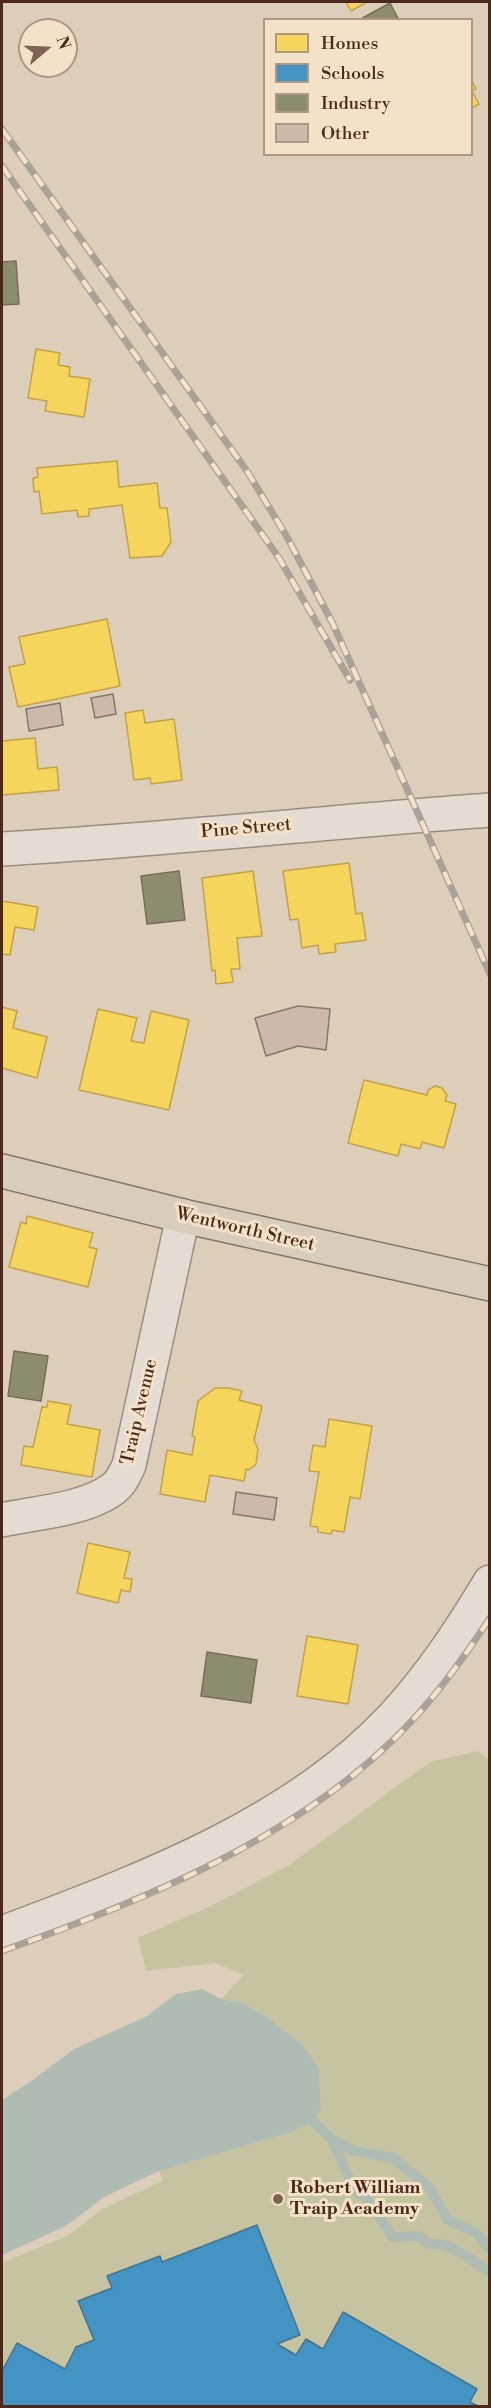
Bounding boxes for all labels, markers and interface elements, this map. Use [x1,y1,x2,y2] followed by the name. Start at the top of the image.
[18,18,78,78] north arrow
[263,18,473,156] legend
[321,32,378,55] text: Homes
[52,34,75,52] text: N
[321,62,384,85] text: Schools
[321,92,391,115] text: Industry
[321,122,369,145] text: Other
[200,814,292,844] street label: Pine Street
[173,1204,317,1256] street label: Wentworth Street
[117,1357,163,1467] street label: Traip Avenue
[290,2178,420,2220] place label: Robert William Traip Academy
[271,2192,285,2206] marker: Robert William Traip Academy

